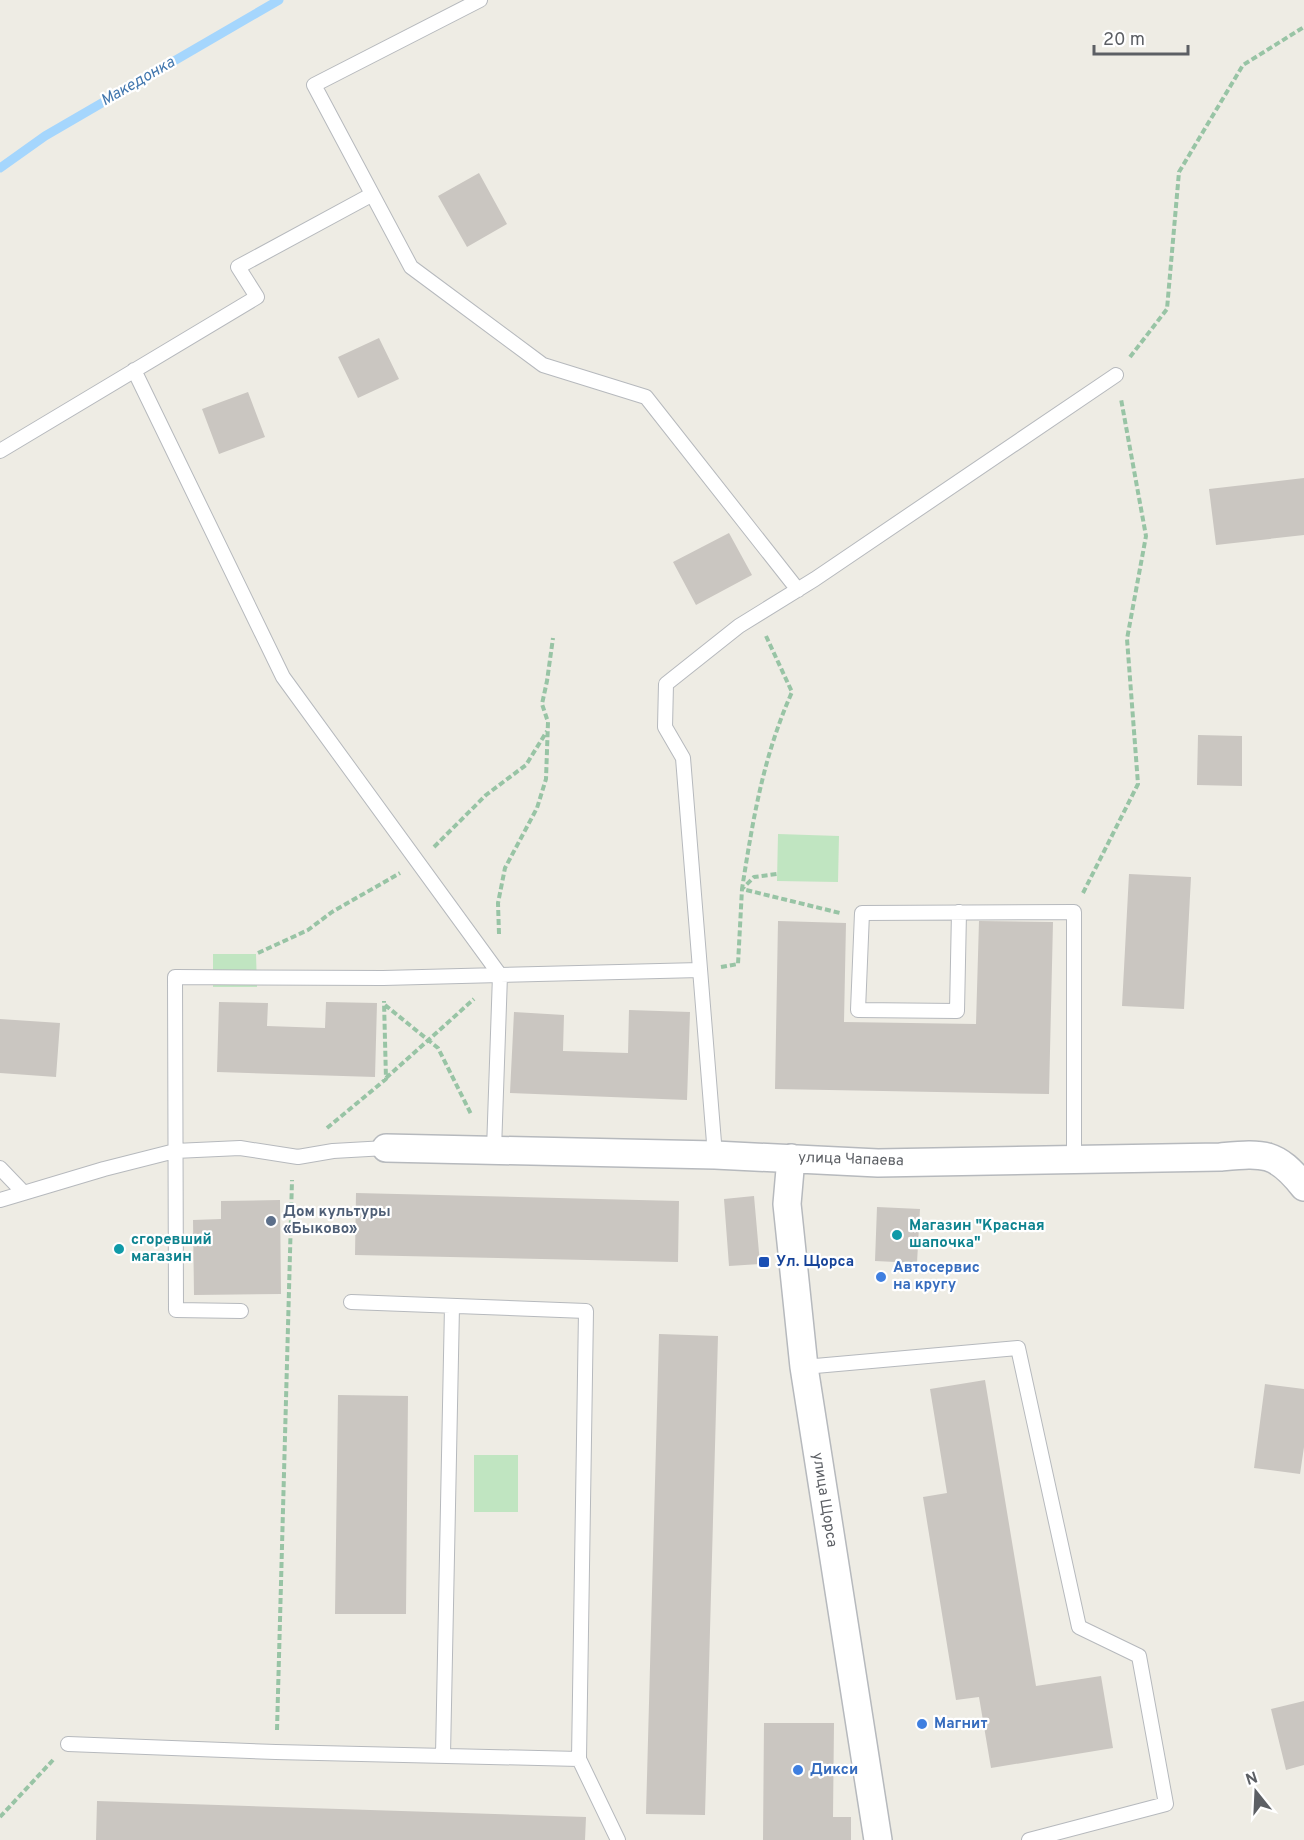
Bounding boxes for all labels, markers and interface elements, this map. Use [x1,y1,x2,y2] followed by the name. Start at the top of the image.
[1094,18,1188,56] scale bar
[1103,29,1145,52] text: 20 m
[97,52,179,111] water label: Македонка
[798,1149,904,1171] street label: улица Чапаева
[283,1203,391,1239] place label: Дом культуры «Быково»
[264,1214,278,1228] marker: Дом культуры «Быково»
[909,1217,1045,1253] place label: Магазин "Красная шапочка"
[890,1228,904,1242] marker: Магазин "Красная шапочка"
[131,1231,212,1267] place label: сгоревший магазин
[112,1242,126,1256] marker: сгоревший магазин
[776,1253,854,1272] place label: Ул. Щорса
[757,1255,771,1269] marker: Ул. Щорса
[893,1259,980,1295] place label: Автосервис на кругу
[874,1270,888,1284] marker: Автосервис на кругу
[807,1451,841,1549] street label: улица Щорса
[934,1715,987,1734] place label: Магнит
[915,1717,929,1731] marker: Магнит
[810,1761,858,1780] place label: Дикси
[1226,1762,1286,1822] north arrow
[791,1763,805,1777] marker: Дикси
[1243,1768,1261,1791] text: N

